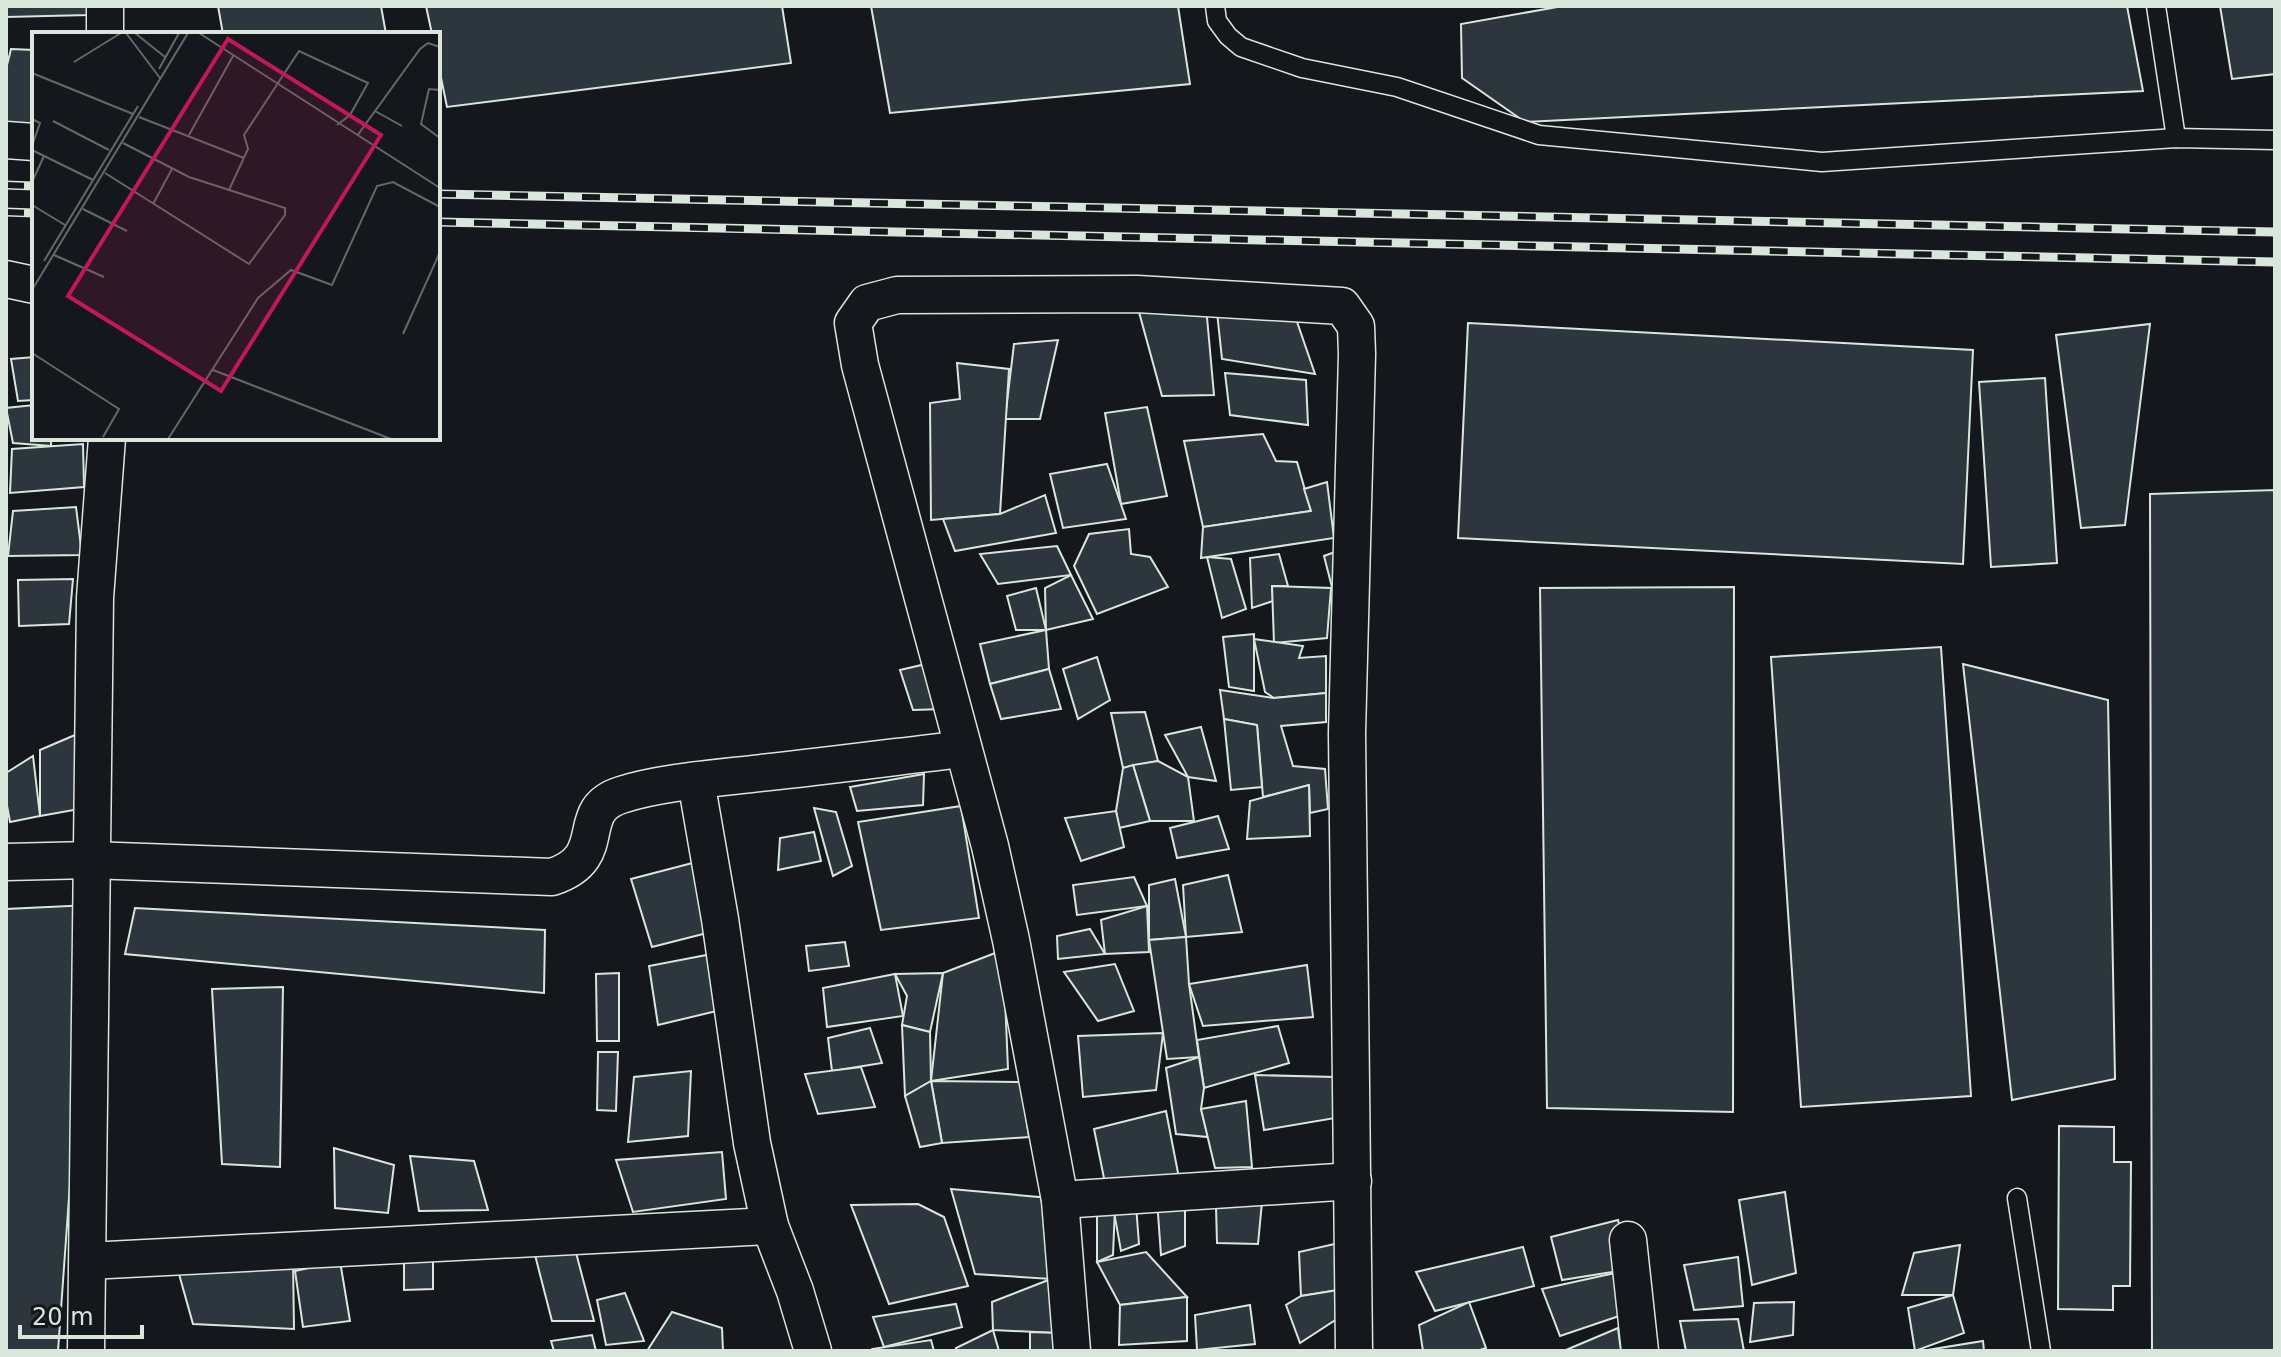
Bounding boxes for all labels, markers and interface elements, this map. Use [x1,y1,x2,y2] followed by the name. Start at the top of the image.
[32,32,440,440] inset map
[20,1289,142,1339] scale bar
[32,1303,94,1331] text: 20 m

